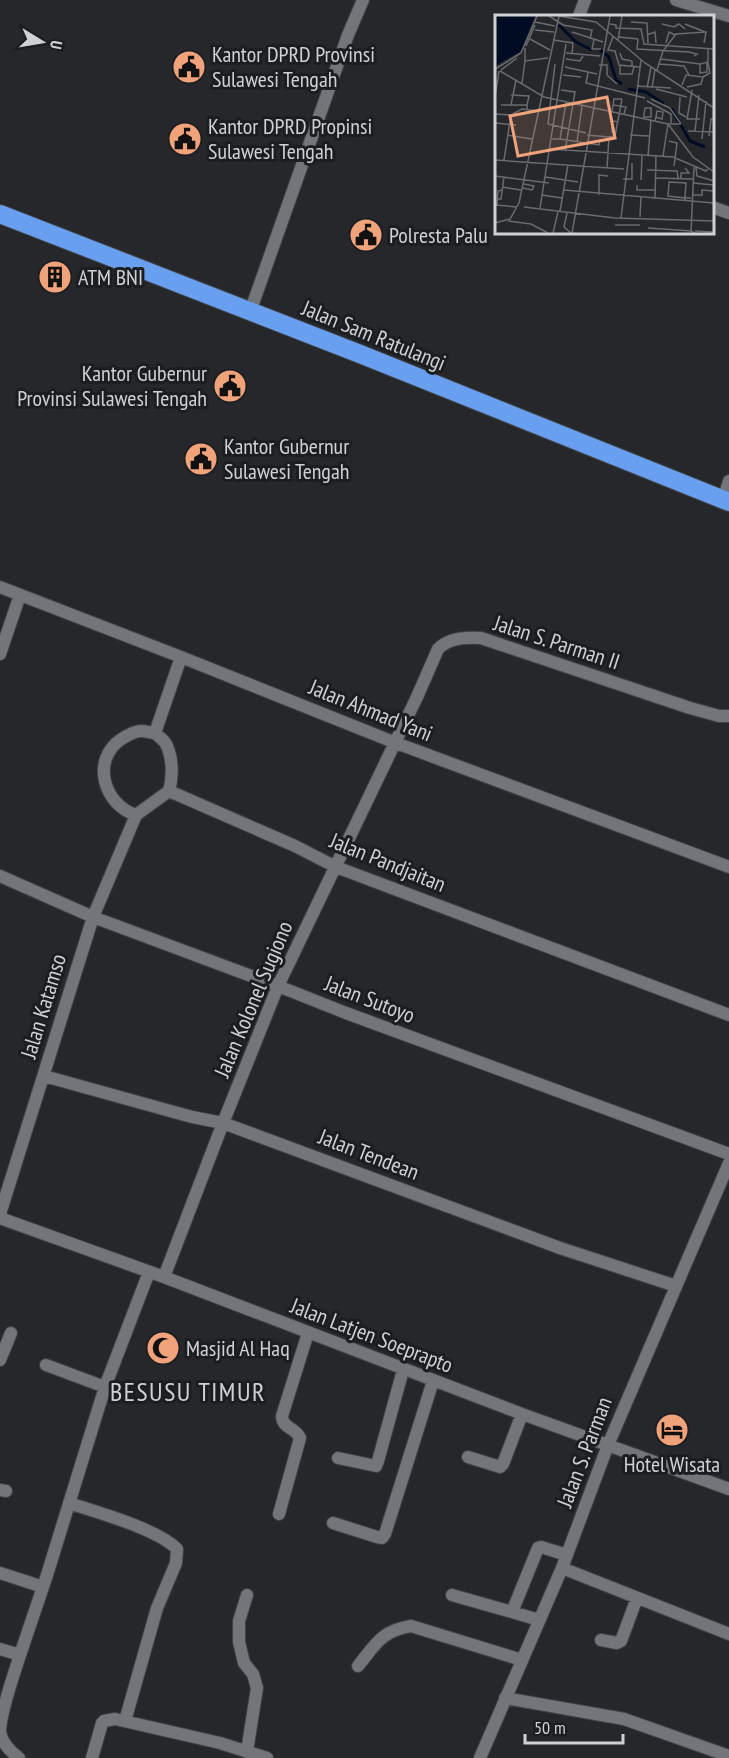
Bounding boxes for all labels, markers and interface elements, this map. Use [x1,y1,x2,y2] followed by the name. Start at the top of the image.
[12,12,72,72] north arrow
[495,15,714,234] inset map
[46,39,67,51] text: U
[212,40,375,93] place label: Kantor DPRD Provinsi Sulawesi Tengah
[171,49,207,85] public building icon: Kantor DPRD Provinsi Sulawesi Tengah
[208,112,372,165] place label: Kantor DPRD Propinsi Sulawesi Tengah
[167,121,203,157] public building icon: Kantor DPRD Propinsi Sulawesi Tengah
[348,217,384,253] public building icon: Polresta Palu
[389,221,488,249] place label: Polresta Palu
[37,259,73,295] building icon: ATM BNI
[78,263,143,291] place label: ATM BNI
[297,293,450,377] street label: Jalan Sam Ratulangi
[17,359,207,412] place label: Kantor Gubernur Provinsi Sulawesi Tengah
[212,368,248,404] public building icon: Kantor Gubernur Provinsi Sulawesi Tengah
[224,432,349,485] place label: Kantor Gubernur Sulawesi Tengah
[183,441,219,477] public building icon: Kantor Gubernur Sulawesi Tengah
[490,608,624,676] street label: Jalan S. Parman II
[304,672,437,747] street label: Jalan Ahmad Yani
[325,826,450,898] street label: Jalan Pandjaitan
[207,917,298,1082] street label: Jalan Kolonel Sugiono
[14,950,72,1063] street label: Jalan Katamso
[320,969,419,1029] street label: Jalan Sutoyo
[314,1122,423,1186] street label: Jalan Tendean
[286,1291,457,1379] street label: Jalan Latjen Soeprapto
[145,1330,181,1366] mosque icon: Masjid Al Haq
[186,1334,290,1362] place label: Masjid Al Haq
[110,1375,266,1408] district label: BESUSU TIMUR
[550,1393,618,1512] street label: Jalan S. Parman
[654,1412,690,1448] hotel icon: Hotel Wisata
[624,1450,720,1478] place label: Hotel Wisata
[525,1707,622,1745] scale bar
[534,1716,566,1739] text: 50 m

